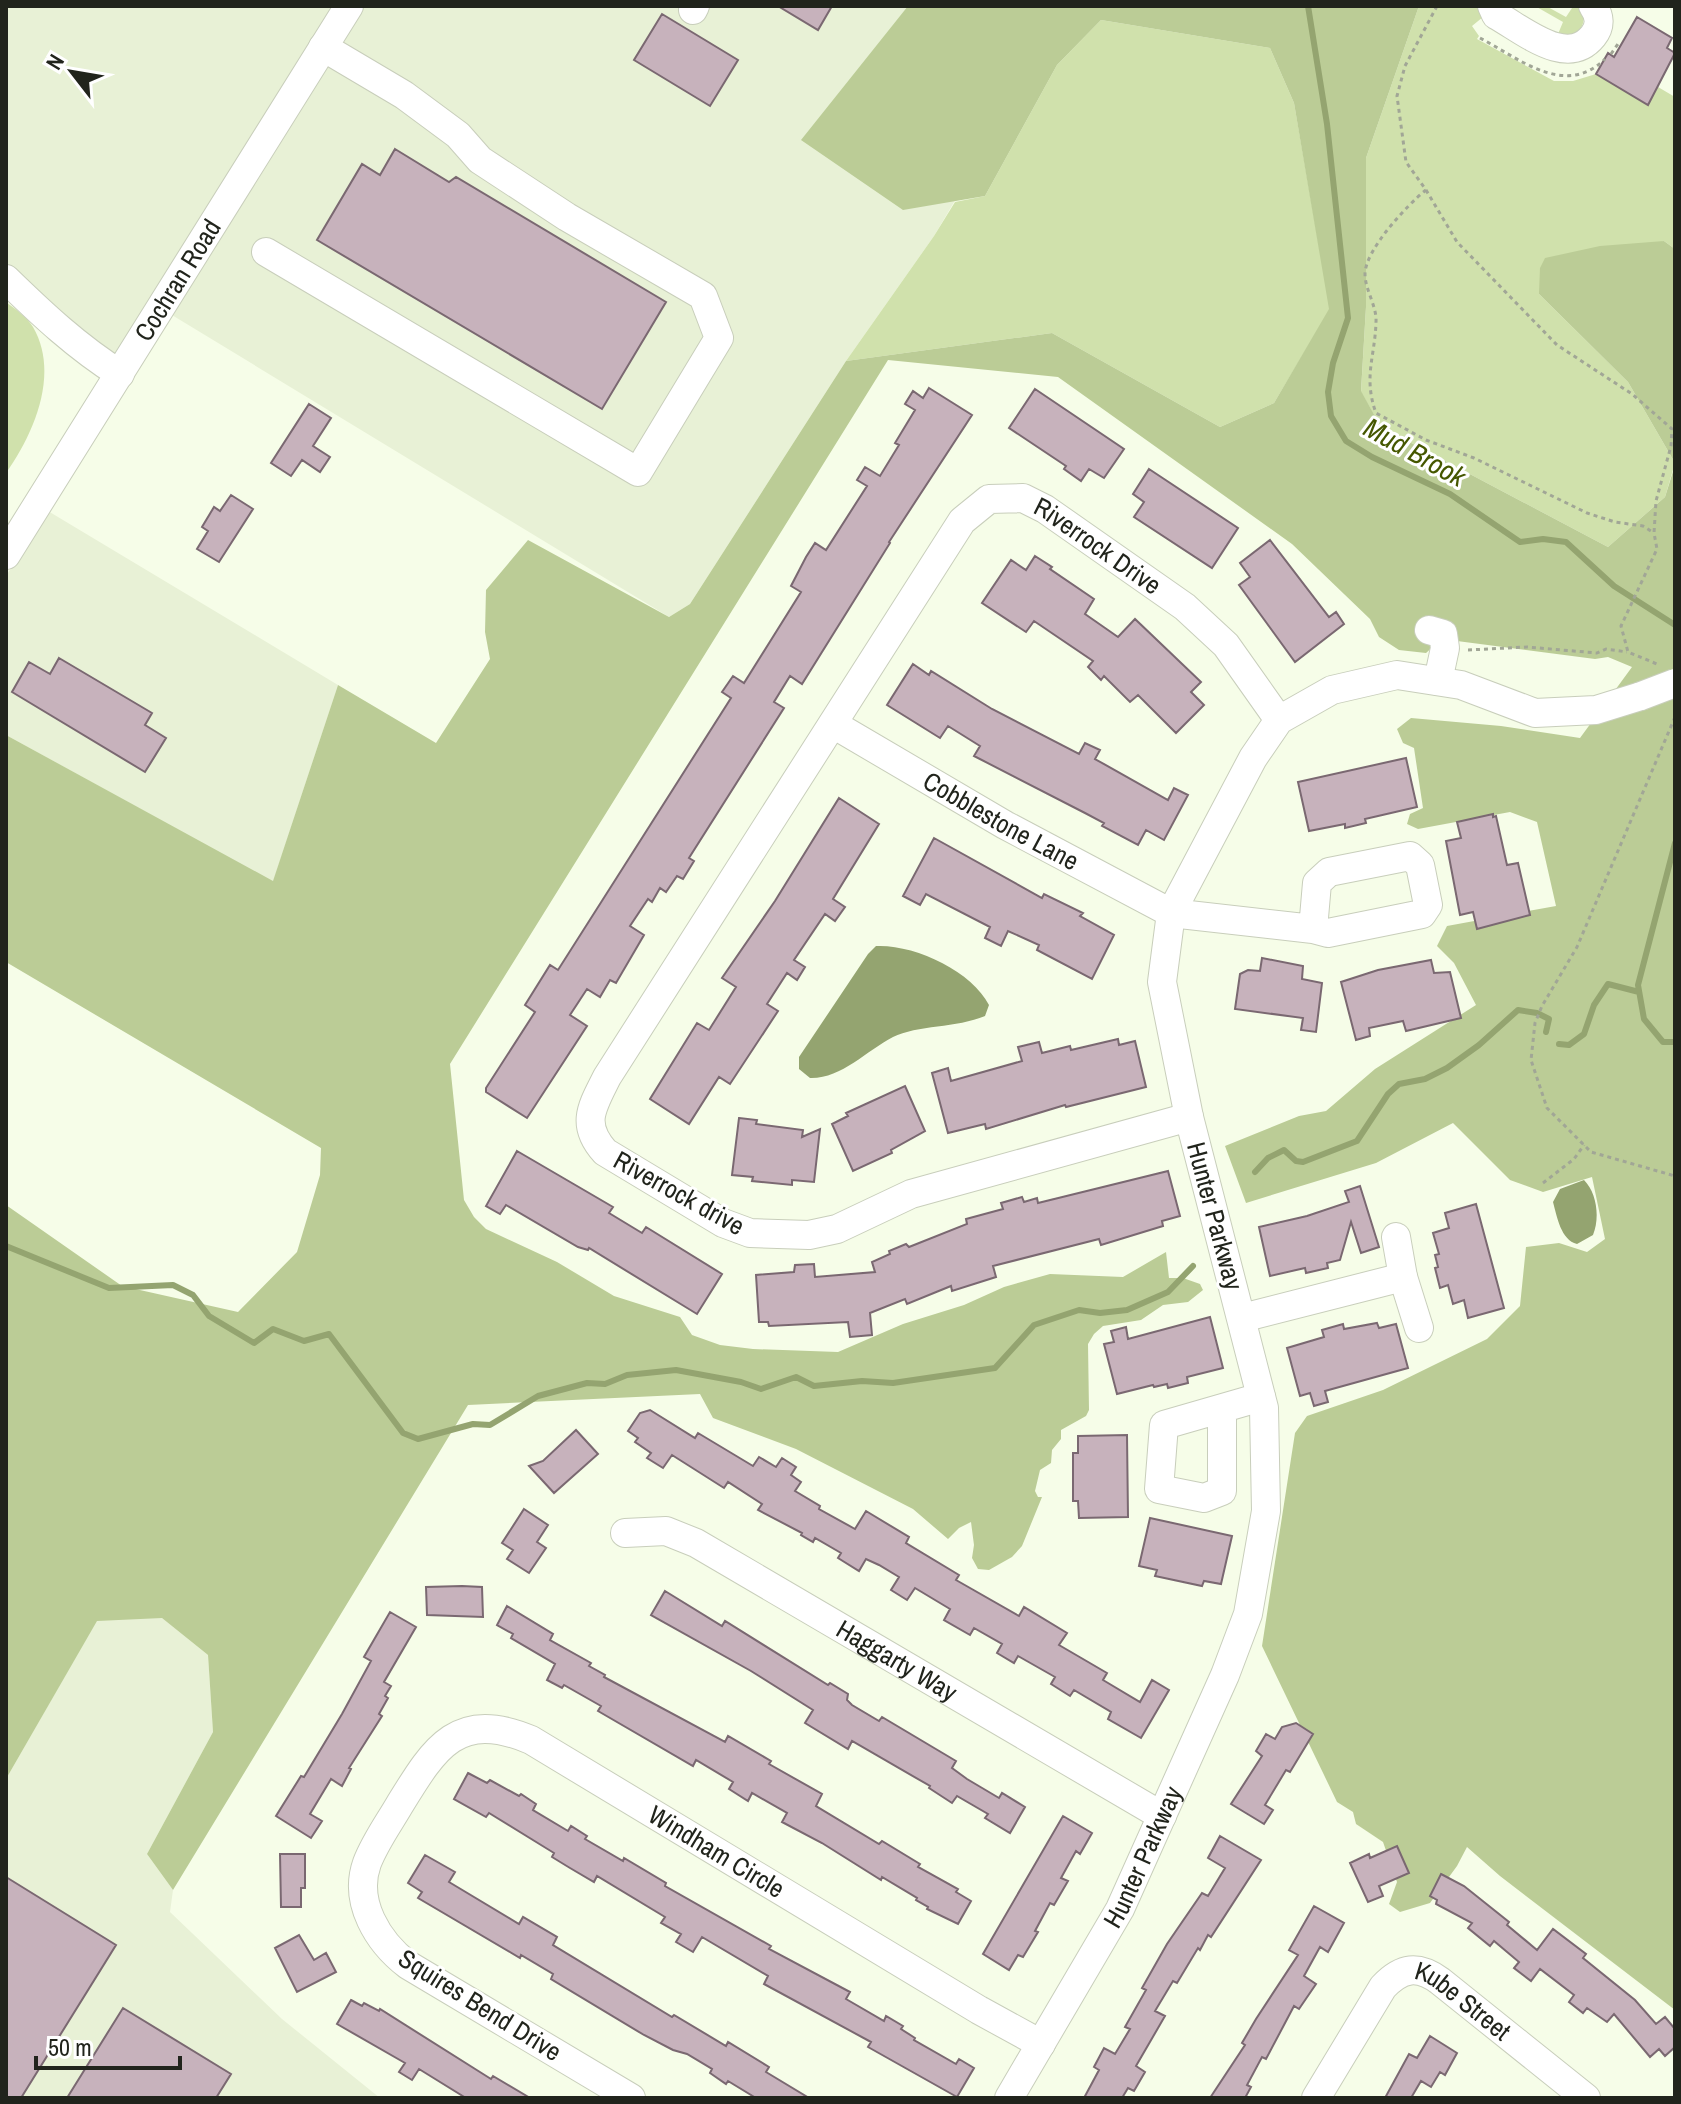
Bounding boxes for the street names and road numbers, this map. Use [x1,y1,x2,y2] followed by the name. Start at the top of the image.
[126,212,229,348] street label: Cochran Road
[1028,488,1169,602] street label: Riverrock Drive
[917,763,1085,878] street label: Cobblestone Lane
[1179,1138,1252,1294] street label: Hunter Parkway
[608,1142,751,1243] street label: Riverrock drive
[830,1611,964,1709] street label: Haggarty Way
[1095,1780,1190,1934] street label: Hunter Parkway
[642,1797,791,1906] street label: Windham Circle
[392,1940,568,2069] street label: Squires Bend Drive
[1411,1952,1518,2048] street label: Kube Street

